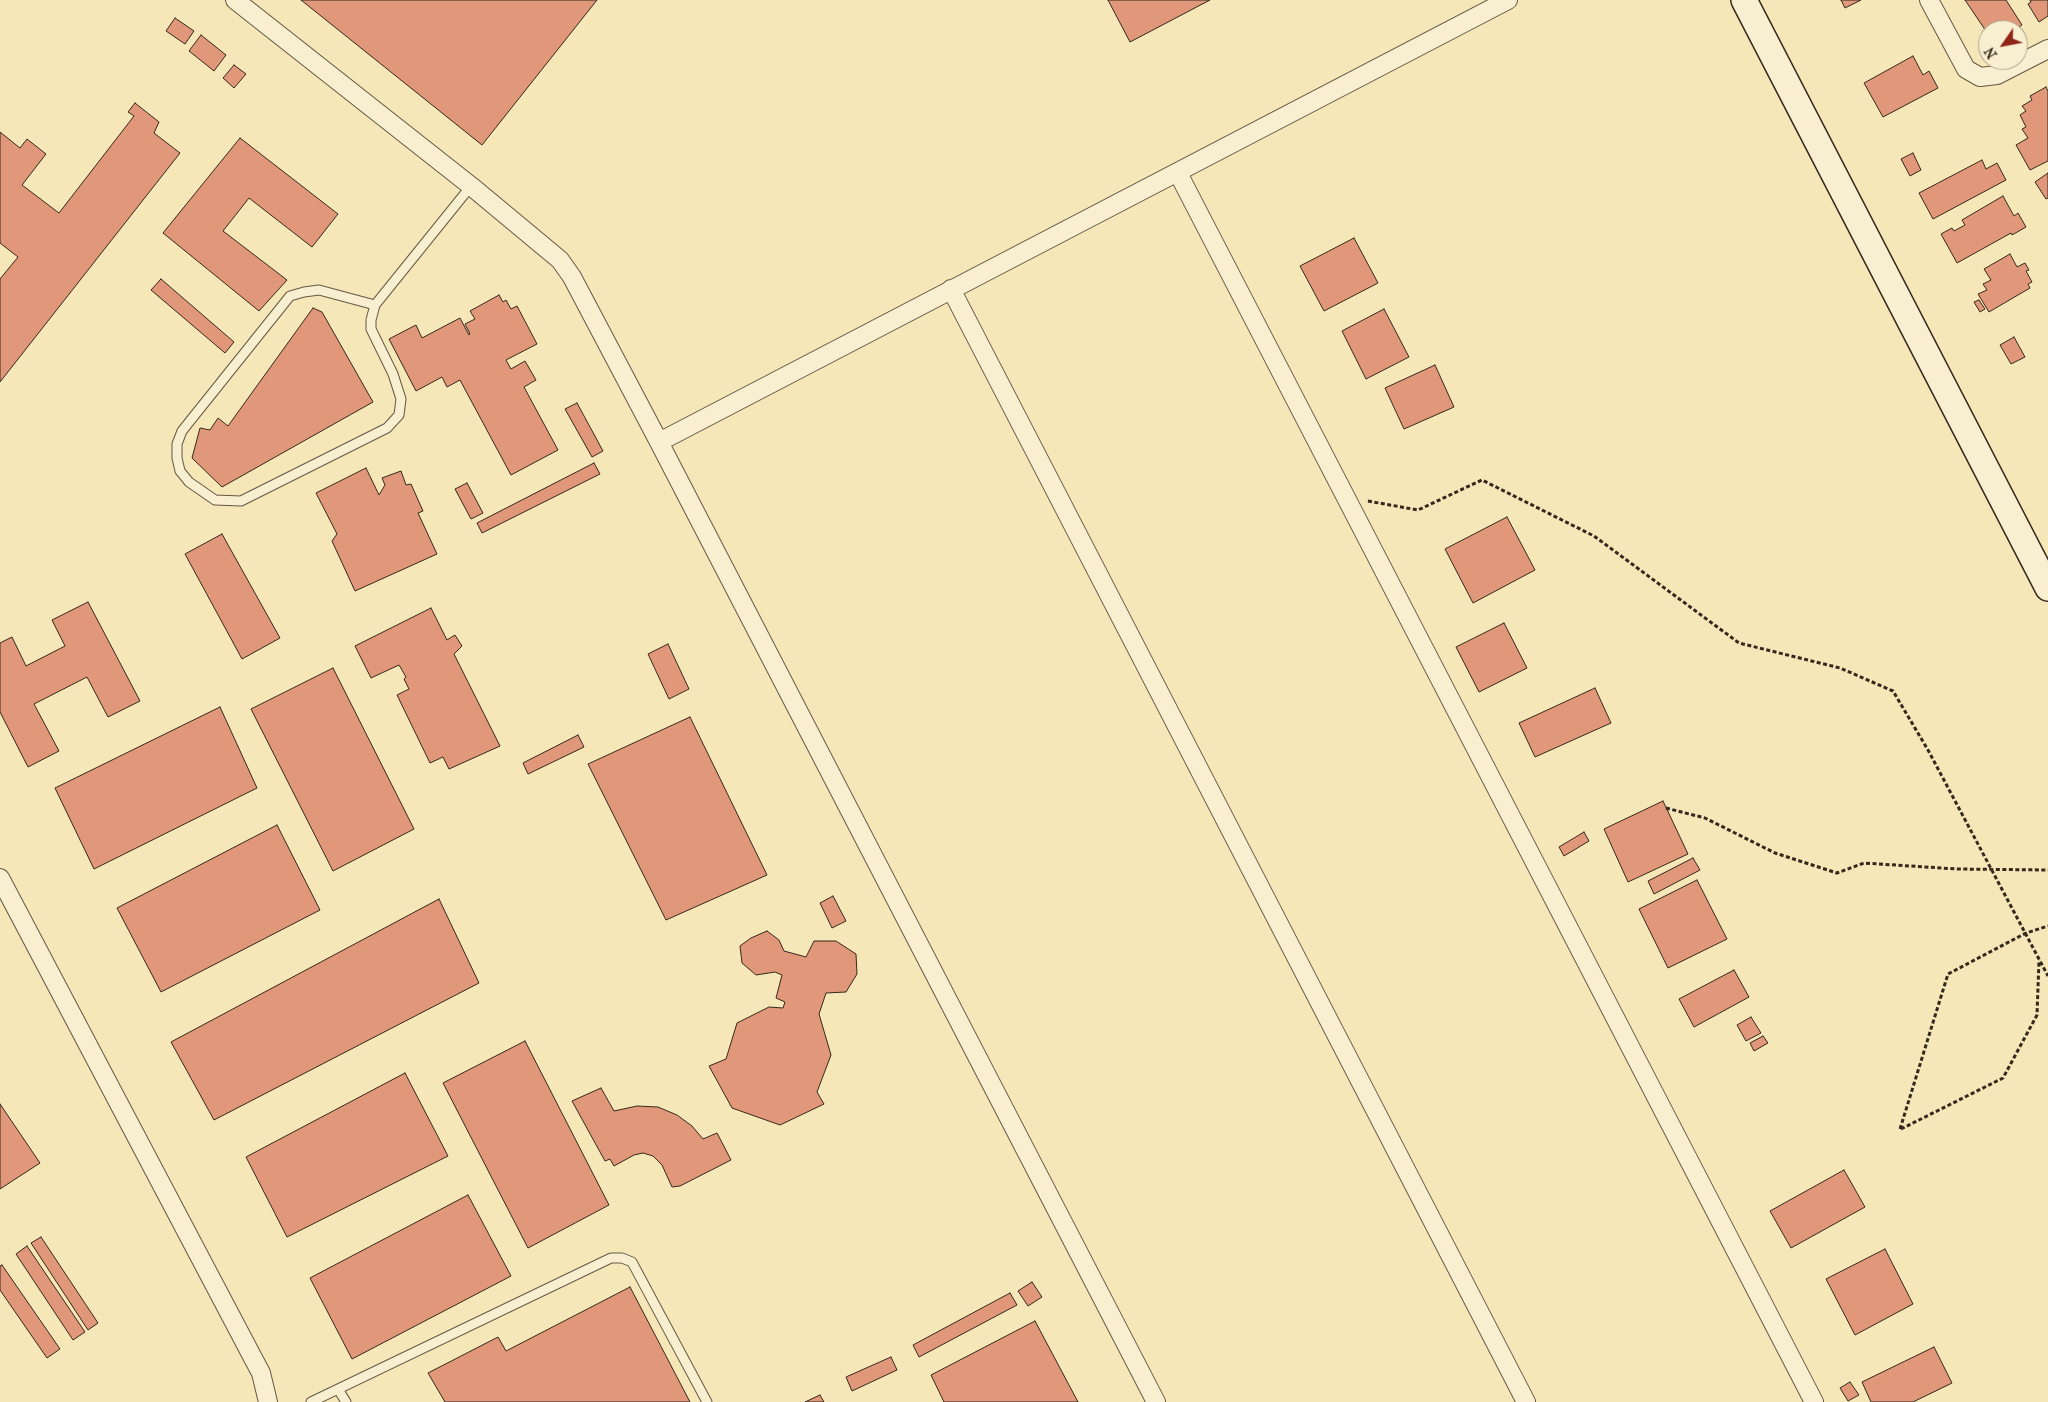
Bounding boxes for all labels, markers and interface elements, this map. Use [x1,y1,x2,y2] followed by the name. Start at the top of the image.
[1978,20,2028,70] north arrow
[1981,44,2001,62] text: N

